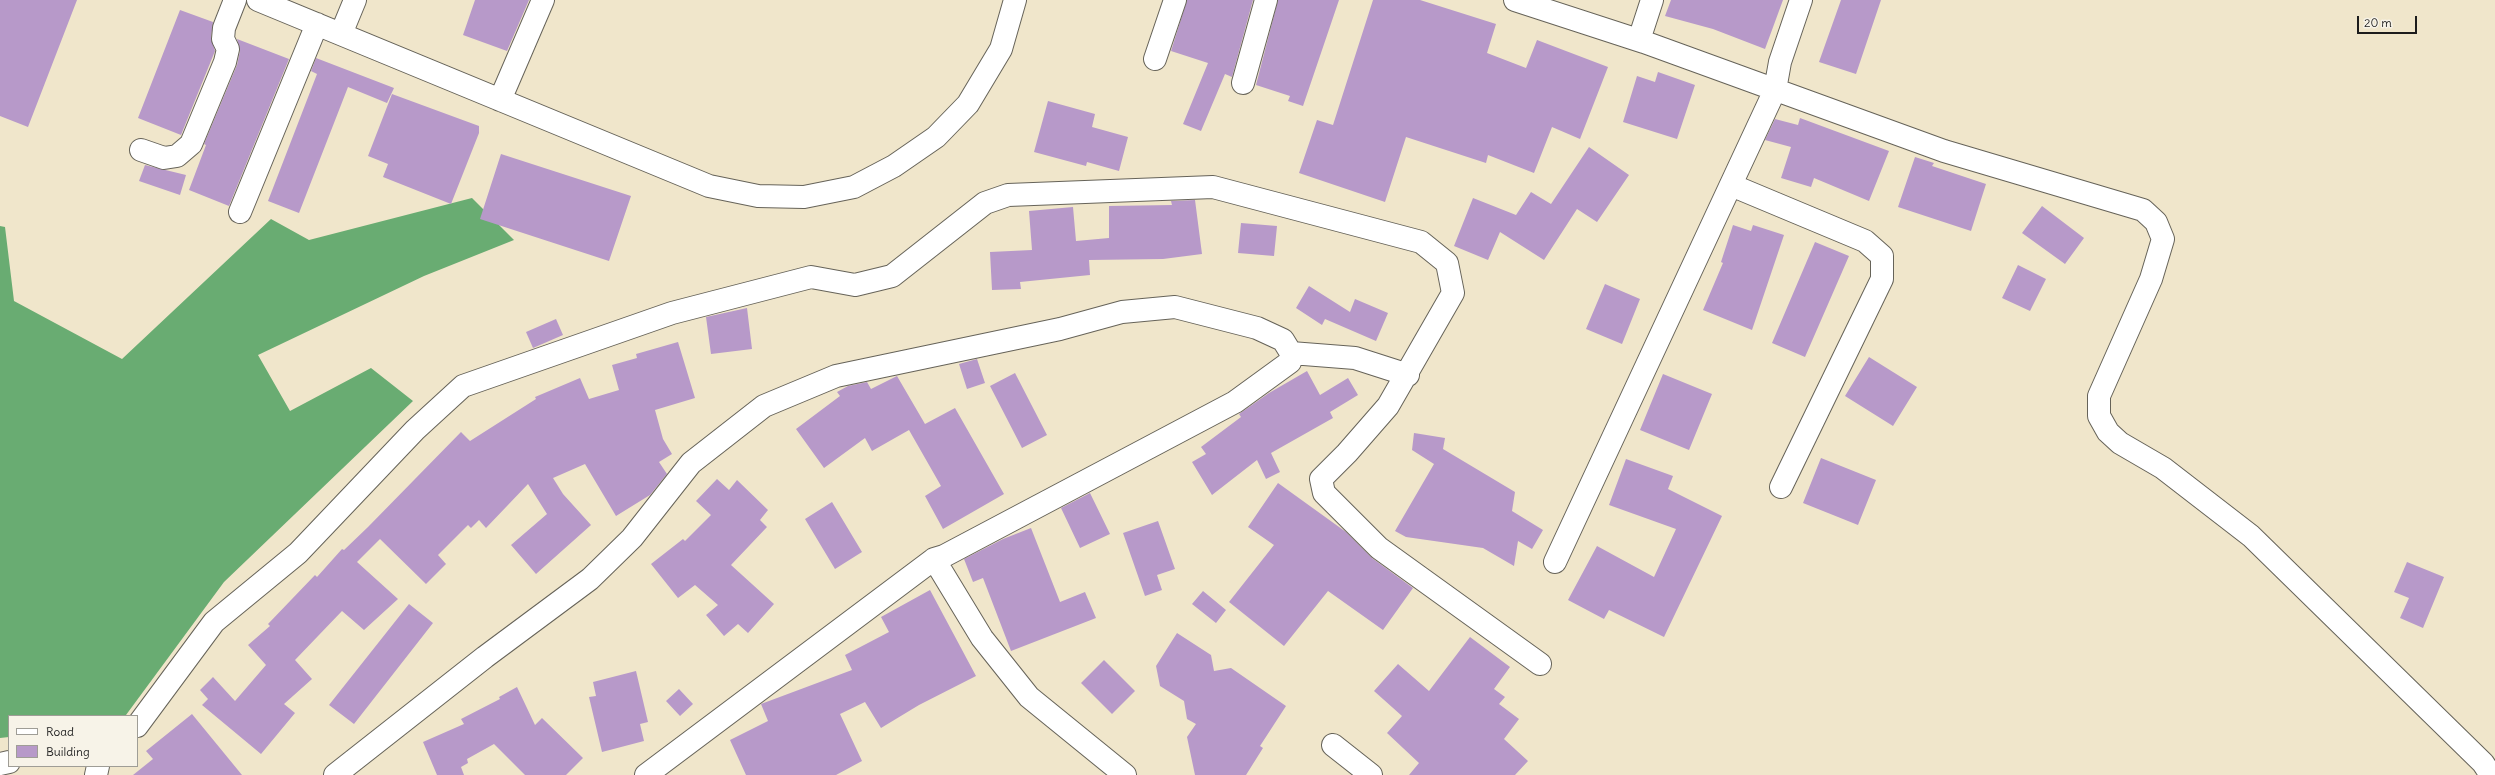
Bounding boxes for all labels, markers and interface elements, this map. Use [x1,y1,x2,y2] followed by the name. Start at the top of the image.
[2359,8,2419,34] scale bar
[2364,15,2392,30] text: 20 m
[8,715,138,767] legend
[46,724,74,739] text: Road
[46,744,90,759] text: Building

